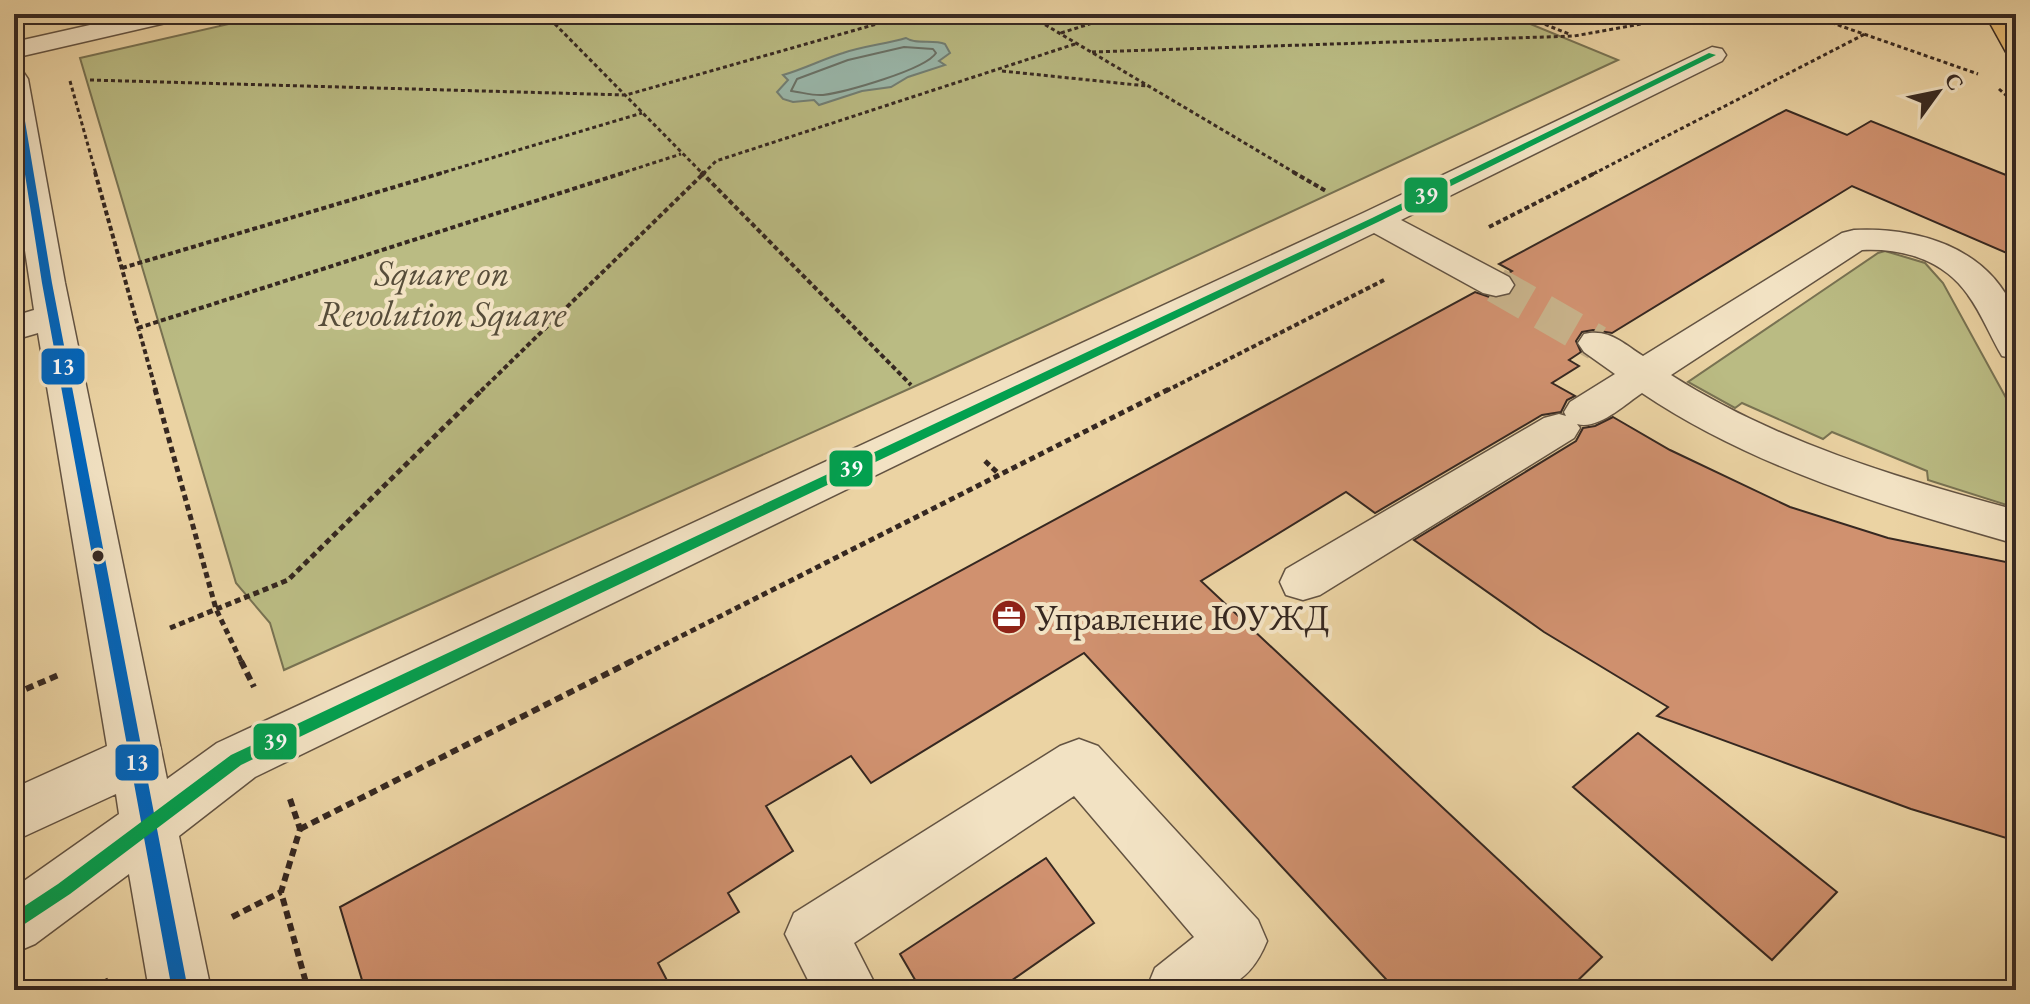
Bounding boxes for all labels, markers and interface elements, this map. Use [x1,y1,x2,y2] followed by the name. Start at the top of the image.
[1898,52,1978,132] north arrow
[1938,67,1971,96] text: С
[1403,176,1449,214] line badge: 39
[1414,181,1438,210] text: 39
[318,249,567,337] park label: Square on Revolution Square
[40,347,86,386] line badge: 13
[51,352,75,381] text: 13
[828,449,874,488] line badge: 39
[839,454,863,483] text: 39
[90,548,106,564] unlabelled marker
[1034,594,1330,641] place label: Управление ЮУЖД
[990,598,1028,636] office icon: Управление ЮУЖД
[252,722,298,761] line badge: 39
[263,727,287,756] text: 39
[114,743,160,782] line badge: 13
[125,748,149,777] text: 13

